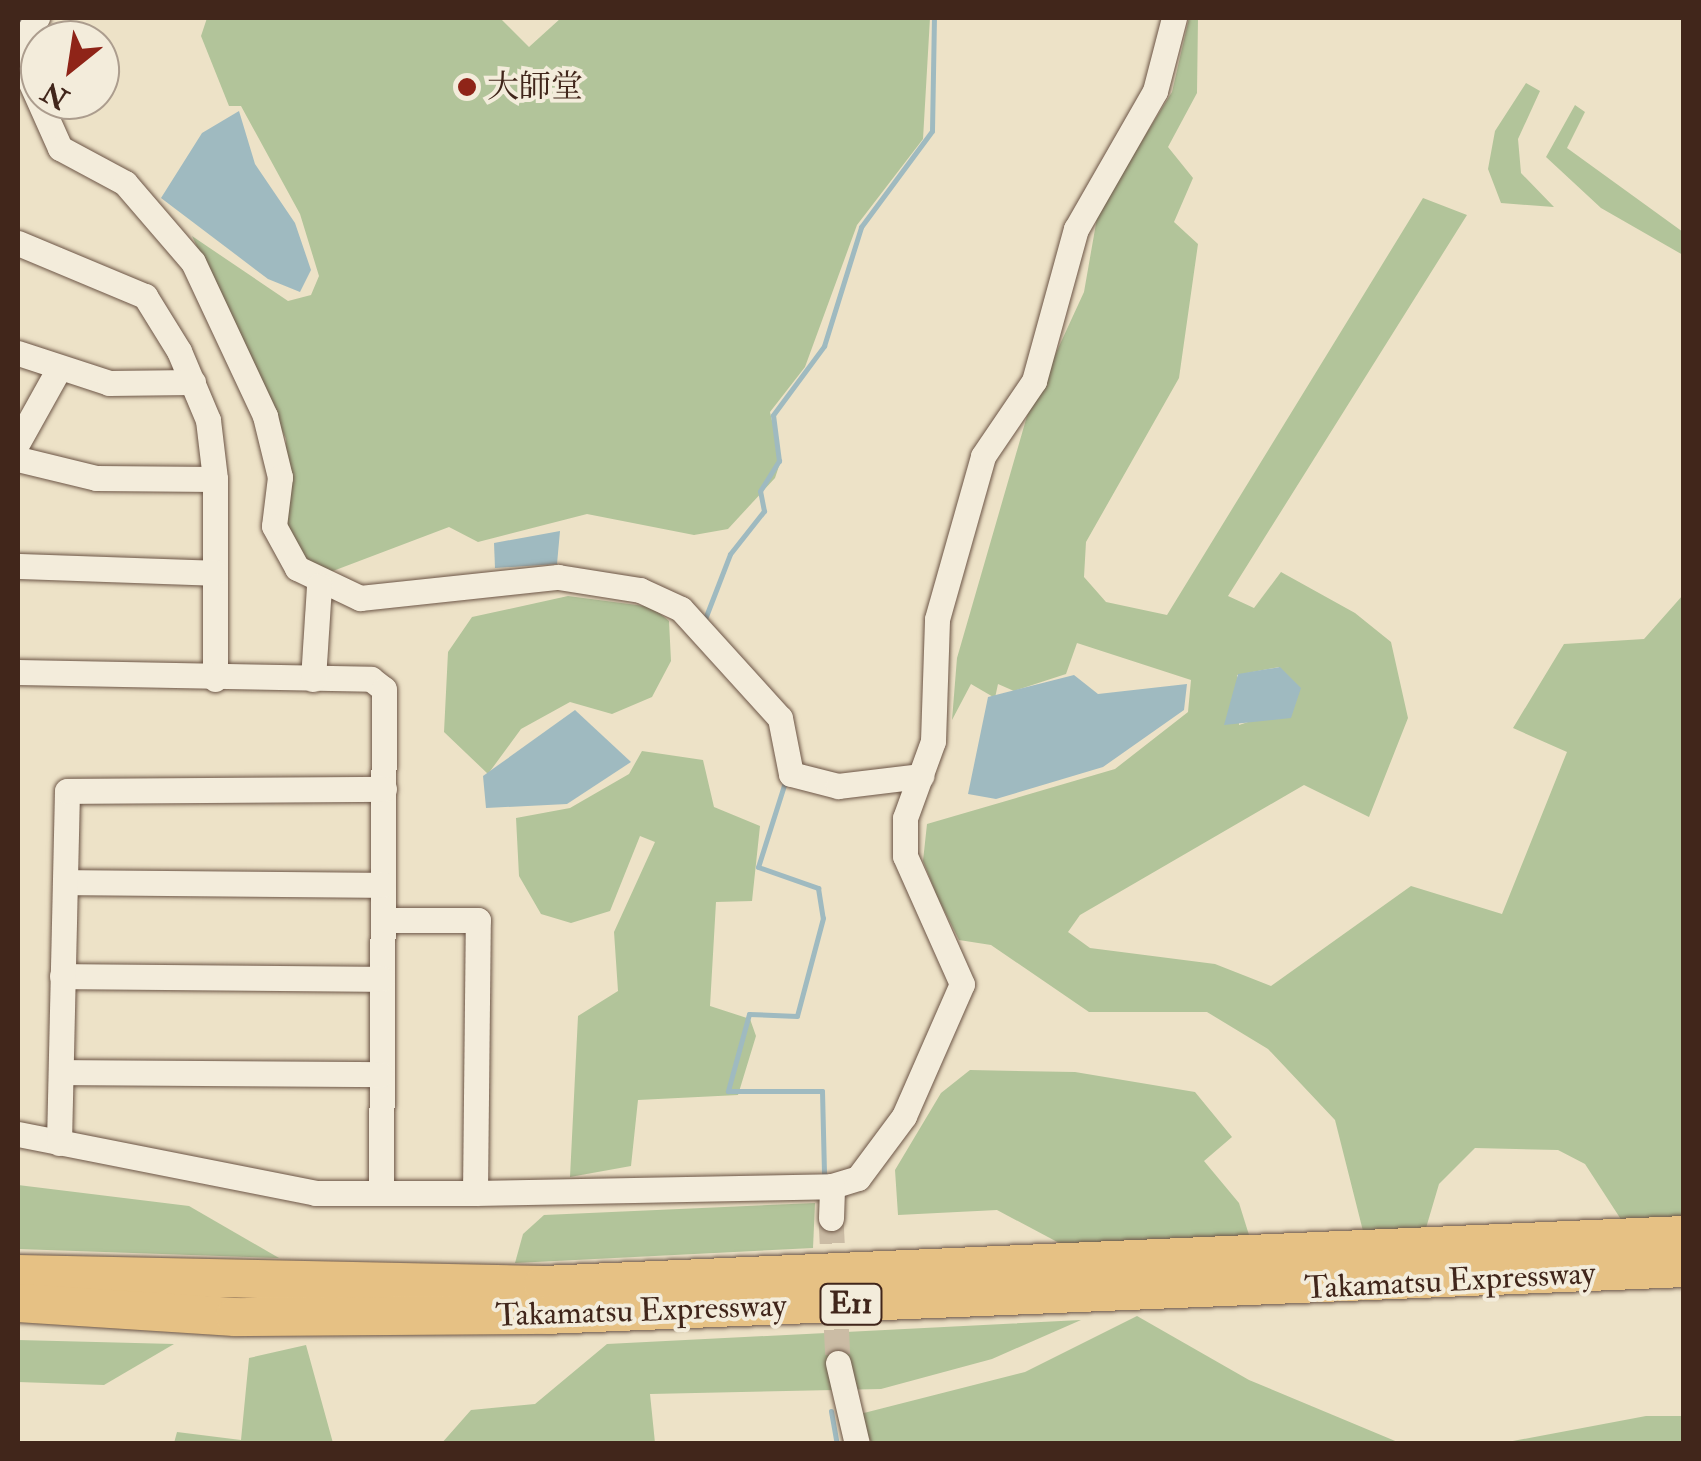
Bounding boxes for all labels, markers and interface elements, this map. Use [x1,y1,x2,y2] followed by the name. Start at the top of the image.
[20,20,120,120] north arrow
[487,68,583,106] place label: 大師堂
[36,73,75,116] text: N
[456,76,478,98] marker: 大師堂
[1304,1254,1596,1308] street label: Takamatsu Expressway
[818,1279,884,1329] road number: E11
[495,1287,787,1335] street label: Takamatsu Expressway

